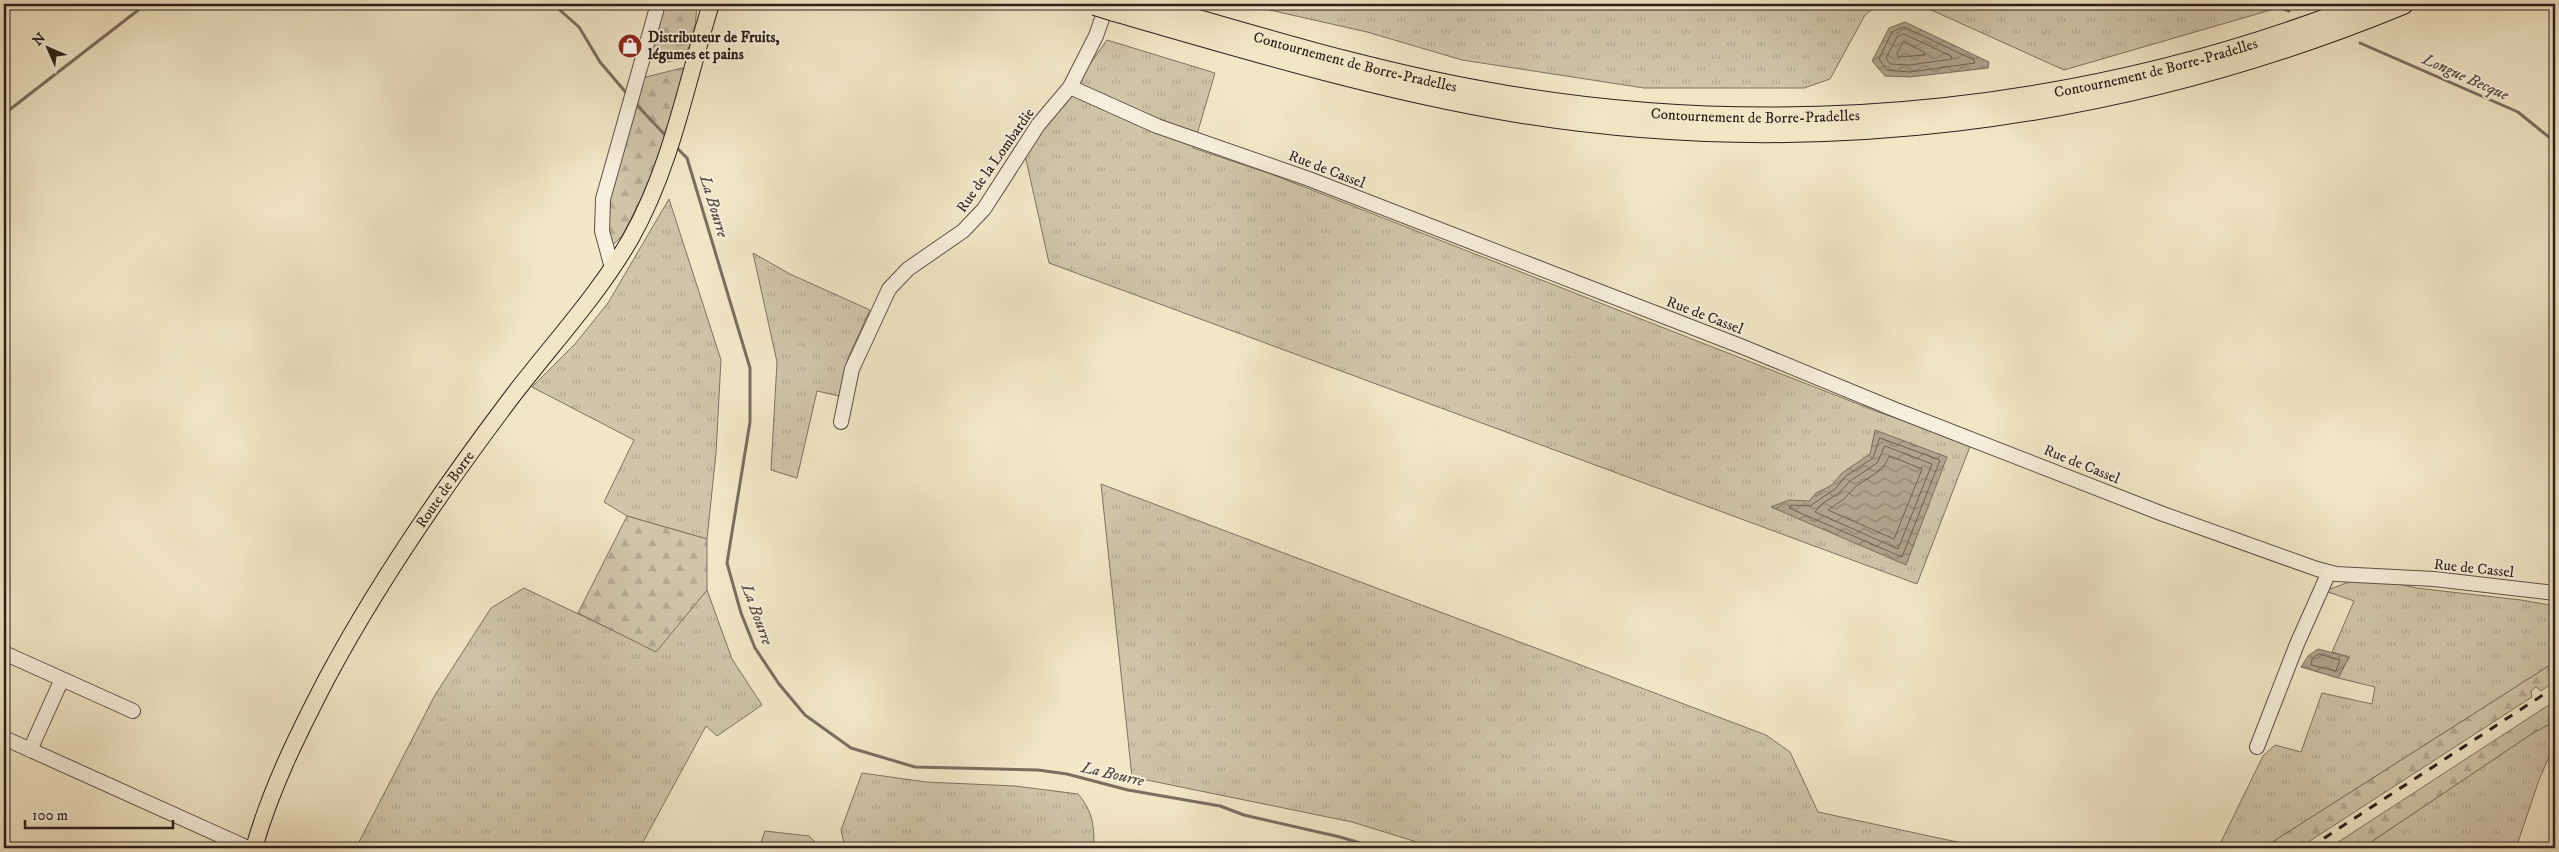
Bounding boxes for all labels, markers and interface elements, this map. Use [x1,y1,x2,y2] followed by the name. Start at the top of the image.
[22,22,72,72] north arrow
[1251,27,1458,97] street label: Contournement de Borre-Pradelles
[647,28,780,64] place label: Distributeur de Fruits, légumes et pains
[29,29,50,50] text: N
[617,33,643,59] shop icon: Distributeur de Fruits, légumes et pains
[2053,34,2260,102] street label: Contournement de Borre-Pradelles
[2419,49,2512,105] water label: Longue Becque
[952,104,1039,216] street label: Rue de la Lombardie
[1650,104,1860,128] street label: Contournement de Borre-Pradelles
[1286,146,1368,193] street label: Rue de Cassel
[695,172,733,240] water label: La Bourre
[1664,292,1746,339] street label: Rue de Cassel
[2041,441,2123,489] street label: Rue de Cassel
[412,447,479,532] street label: Route de Borre
[2433,555,2516,582] street label: Rue de Cassel
[736,580,778,648] water label: La Bourre
[1079,757,1147,791] water label: La Bourre
[25,797,172,829] scale bar
[32,806,68,825] text: 100 m

